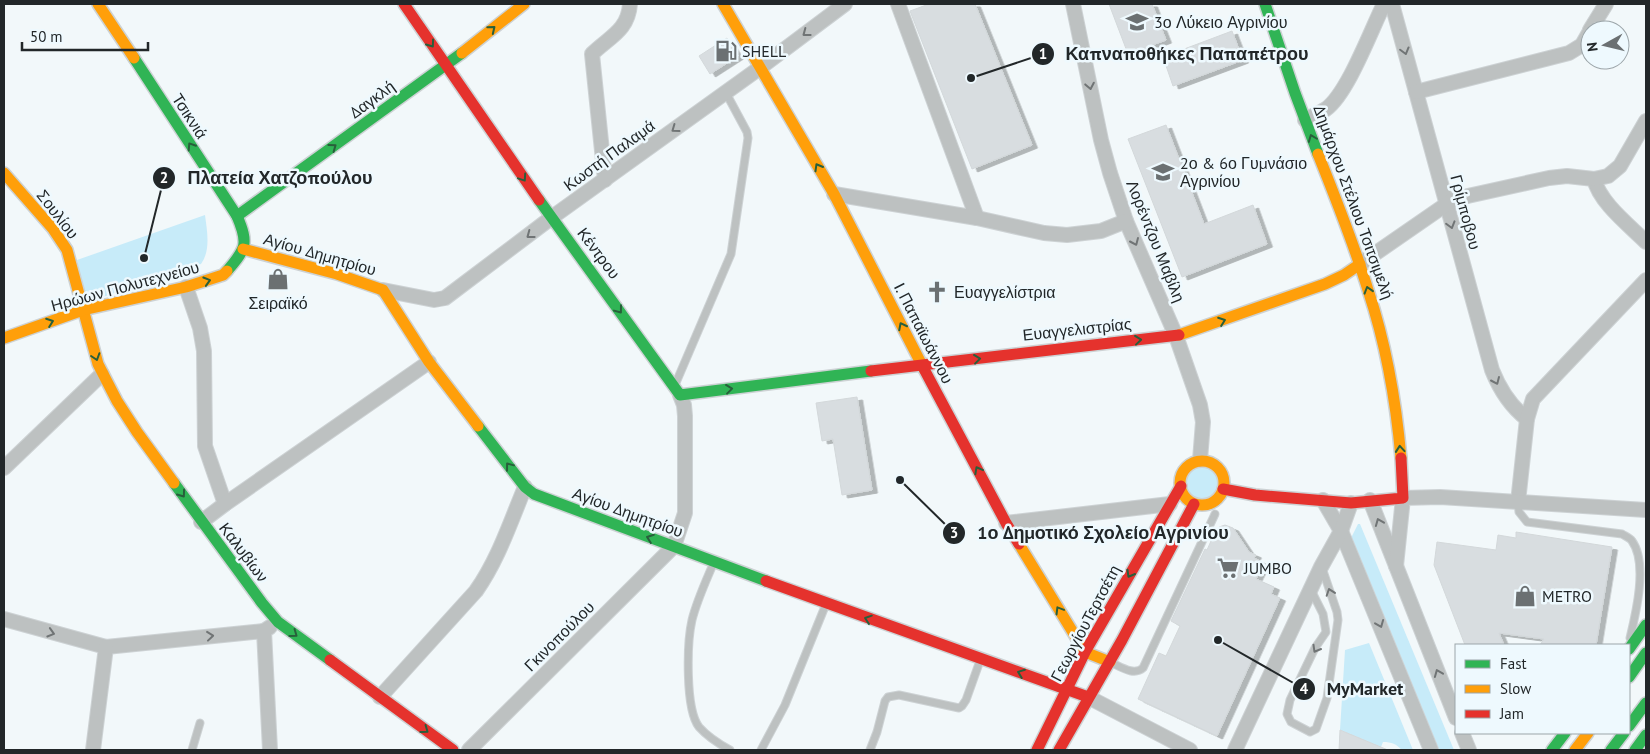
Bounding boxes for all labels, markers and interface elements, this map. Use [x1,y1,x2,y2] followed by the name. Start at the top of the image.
[1124,9,1150,35] school or university icon: 3ο Λύκειο Αγρινίου
[1154,12,1287,32] place label: 3ο Λύκειο Αγρινίου
[22,20,149,52] scale bar
[1580,20,1630,70] north arrow
[30,27,63,46] text: 50 m
[486,27,495,35] one-way arrow
[803,27,812,36] one-way arrow
[1031,37,1319,70] callout: Καπναποθήκες Παπαπέτρου
[425,38,434,48] one-way arrow
[713,38,739,64] fuel station icon: SHELL
[742,41,786,61] place label: SHELL
[1583,41,1602,53] text: N
[1066,42,1308,65] text: Καπναποθήκες Παπαπέτρου
[1039,44,1047,63] text: 1
[1399,46,1409,54] one-way arrow
[345,76,399,122] street label: Δαγκλή
[1084,81,1095,90] one-way arrow
[168,89,212,143] street label: Τσικνιά
[1310,102,1398,302] street label: Δημάρχου Στέλιου Τσιτσιμελή
[559,115,659,195] street label: Κωστή Παλαμά
[672,123,681,132] one-way arrow
[1308,134,1318,142] one-way arrow
[188,143,197,152] one-way arrow
[327,144,337,153] one-way arrow
[1180,153,1307,191] place label: 2ο & 6ο Γυμνάσιο Αγρινίου
[1150,159,1176,185] school or university icon: 2ο & 6ο Γυμνάσιο Αγρινίου
[152,162,382,195] callout: Πλατεία Χατζοπούλου
[815,163,825,172] one-way arrow
[187,166,373,189] text: Πλατεία Χατζοπούλου
[160,168,168,187] text: 2
[517,172,526,182] one-way arrow
[1446,172,1486,252] street label: Γρίμποβου
[1122,177,1190,305] street label: Λορέντζου Μαβίλη
[33,185,83,243] street label: Σουλίου
[1446,220,1456,228] one-way arrow
[573,223,625,283] street label: Κέντρου
[261,228,379,280] street label: Αγίου Δημητρίου
[527,229,536,237] one-way arrow
[1128,237,1139,246] one-way arrow
[49,257,201,315] street label: Ηρώων Πολυτεχνείου
[265,266,291,292] shop icon: Σειραϊκό
[202,276,210,286] one-way arrow
[890,279,958,387] street label: Ι. Παπαϊωάννου
[924,279,950,305] church icon: Ευαγγελίστρια
[954,282,1055,302] place label: Ευαγγελίστρια
[1364,286,1374,295] one-way arrow
[248,293,308,313] place label: Σειραϊκό
[613,304,621,313] one-way arrow
[1022,313,1133,345] street label: Ευαγγελιστρίας
[1218,317,1226,327] one-way arrow
[45,318,53,328] one-way arrow
[898,323,908,332] one-way arrow
[1135,335,1143,346] one-way arrow
[90,352,100,361] one-way arrow
[973,354,981,364] one-way arrow
[1490,376,1501,385] one-way arrow
[725,384,733,395] one-way arrow
[1395,445,1406,453] one-way arrow
[506,463,514,472] one-way arrow
[974,466,984,475] one-way arrow
[570,483,686,541] street label: Αγίου Δημητρίου
[176,489,185,498] one-way arrow
[942,516,1238,549] callout: 1ο Δημοτικό Σχολείο Αγρινίου
[215,518,273,586] street label: Καλυβίων
[1375,518,1385,527] one-way arrow
[977,521,1229,544] text: 1ο Δημοτικό Σχολείο Αγρινίου
[950,523,958,542] text: 3
[646,534,655,544] one-way arrow
[1215,555,1241,581] supermarket icon: JUMBO
[1243,558,1292,578] place label: JUMBO
[1046,561,1124,685] street label: ΓεωργίουΤερτσέτη
[1126,569,1136,578] one-way arrow
[1512,583,1538,609] shop icon: METRO
[1542,586,1592,606] place label: METRO
[1326,588,1336,597] one-way arrow
[520,597,598,675] street label: Γκινοπούλου
[1056,607,1066,616] one-way arrow
[864,614,873,624] one-way arrow
[1374,619,1384,628] one-way arrow
[46,627,54,637] one-way arrow
[288,628,298,637] one-way arrow
[207,631,215,642] one-way arrow
[1312,644,1322,653] one-way arrow
[1455,644,1630,734] legend
[1500,654,1527,673] text: Fast
[1017,669,1026,679] one-way arrow
[1434,669,1445,678] one-way arrow
[1291,672,1413,705] callout: MyMarket
[1327,677,1404,700] text: MyMarket
[1300,679,1309,698] text: 4
[1500,679,1531,698] text: Slow
[1499,704,1524,723] text: Jam
[419,724,429,733] one-way arrow

